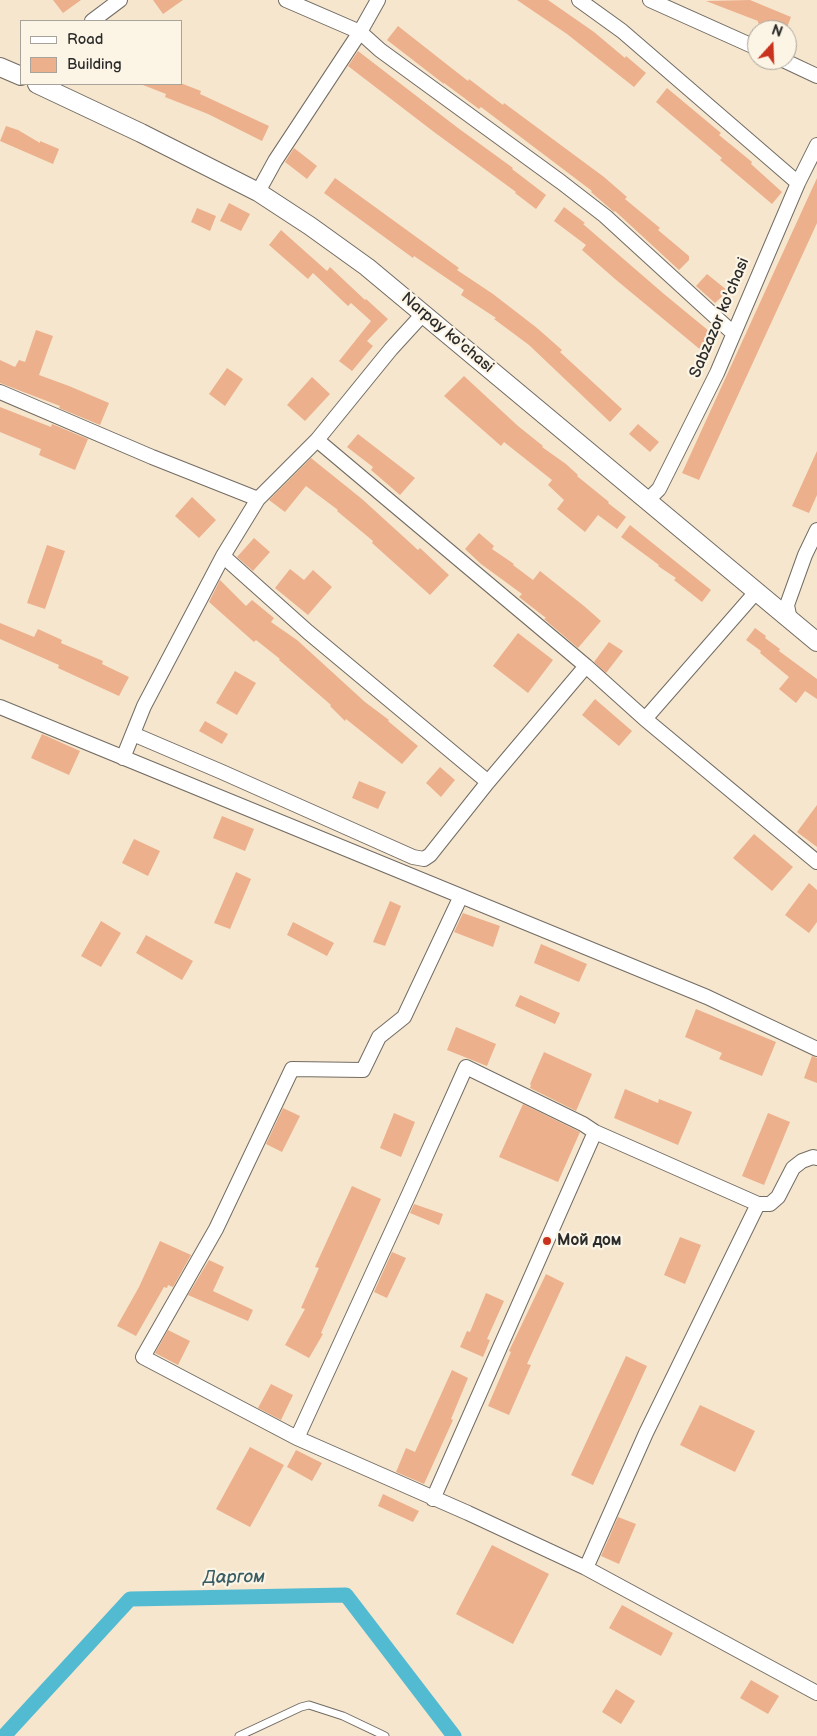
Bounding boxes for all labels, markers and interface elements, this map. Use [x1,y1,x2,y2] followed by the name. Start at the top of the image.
[20,20,182,85] legend
[747,20,797,70] north arrow
[769,22,785,41] text: N
[67,30,103,49] text: Road
[67,55,122,74] text: Building
[686,255,754,381] street label: Sabzazor ko'chasi
[397,289,497,377] street label: Narpay ko'chasi
[557,1231,622,1251] place label: Мой дом
[541,1235,553,1247] marker: Мой дом
[203,1567,265,1589] water label: Даргом

